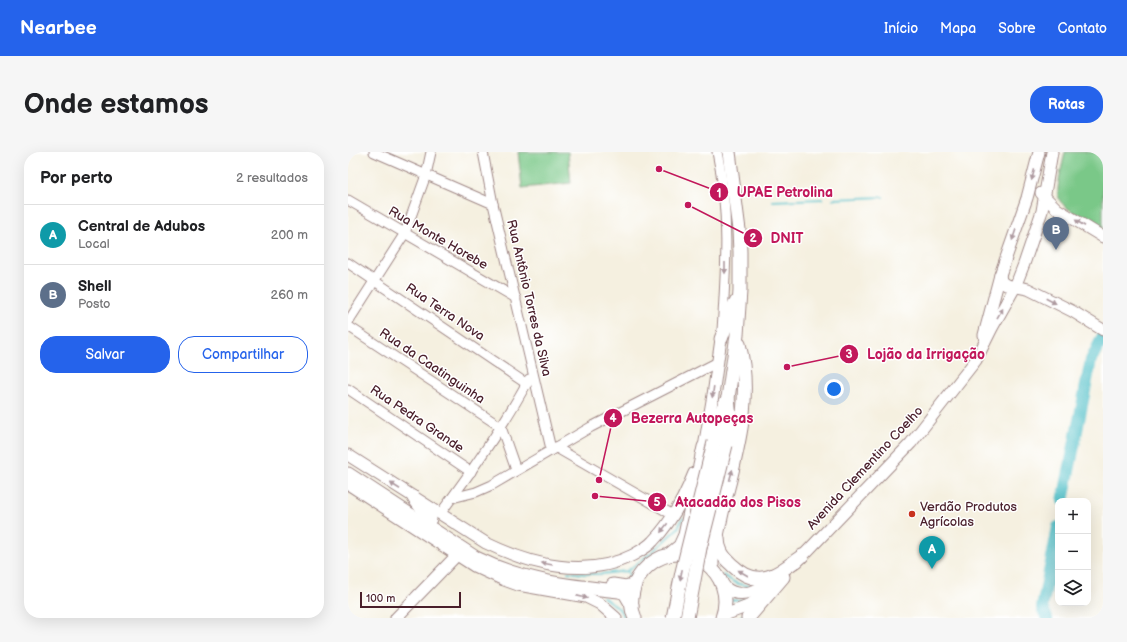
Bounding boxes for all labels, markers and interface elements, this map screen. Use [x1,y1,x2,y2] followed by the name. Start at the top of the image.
[20,17,97,40] text: Nearbee
[884,20,918,37] text: Início
[940,20,976,37] text: Mapa
[998,20,1036,37] text: Sobre
[1058,20,1107,37] text: Contato
[1030,86,1103,123] button: Rotas
[24,88,209,121] text: Onde estamos
[40,168,113,188] text: Por perto
[1030,169,1036,181] one-way arrow
[236,170,308,186] text: 2 resultados
[709,179,841,205] callout: UPAE Petrolina
[737,184,833,201] text: UPAE Petrolina
[716,186,722,201] text: 1
[385,203,491,273] street label: Rua Monte Horebe
[78,217,205,236] text: Central de Adubos
[1043,217,1069,250] pin: B
[503,218,555,378] street label: Rua Antônio Torres da Silva
[1075,219,1085,227] one-way arrow
[743,225,812,251] callout: DNIT
[49,227,57,243] text: A
[271,227,308,243] text: 200 m
[1011,229,1017,241] one-way arrow
[771,230,804,247] text: DNIT
[749,231,757,246] text: 2
[78,236,110,252] text: Local
[722,262,728,275] one-way arrow
[78,277,111,296] text: Shell
[403,280,487,344] street label: Rua Terra Nova
[48,287,58,303] text: B
[270,287,308,303] text: 260 m
[78,296,110,312] text: Posto
[1045,297,1056,304] one-way arrow
[997,307,1004,319] one-way arrow
[376,325,488,407] street label: Rua da Caatinguinha
[40,336,170,373] button: Salvar
[178,336,308,373] button: Compartilhar
[839,341,993,367] callout: Lojão da Irrigação
[867,346,985,363] text: Lojão da Irrigação
[845,347,853,362] text: 3
[824,379,844,399] your location
[367,382,467,456] street label: Rua Pedra Grande
[710,385,716,398] one-way arrow
[804,403,926,533] street label: Avenida Clementino Coelho
[603,405,762,431] callout: Bezerra Autopeças
[631,410,753,427] text: Bezerra Autopeças
[609,411,617,426] text: 4
[728,469,734,481] one-way arrow
[390,482,400,490] one-way arrow
[647,489,809,515] callout: Atacadão dos Pisos
[674,494,801,511] text: Atacadão dos Pisos
[654,495,661,510] text: 5
[1055,498,1091,606] map controls
[1055,498,1091,534] button: +
[920,499,1018,530] place label: Verdão Produtos Agrícolas
[907,509,917,519] marker: Verdão Produtos Agrícolas
[660,523,668,534] one-way arrow
[1055,534,1091,570] button: −
[919,536,945,569] pin: A
[541,561,553,567] one-way arrow
[678,569,684,581] one-way arrow
[737,570,749,576] one-way arrow
[1055,570,1091,606] button: layers
[360,590,461,609] scale bar
[366,592,395,605] text: 100 m
[575,594,588,600] one-way arrow

